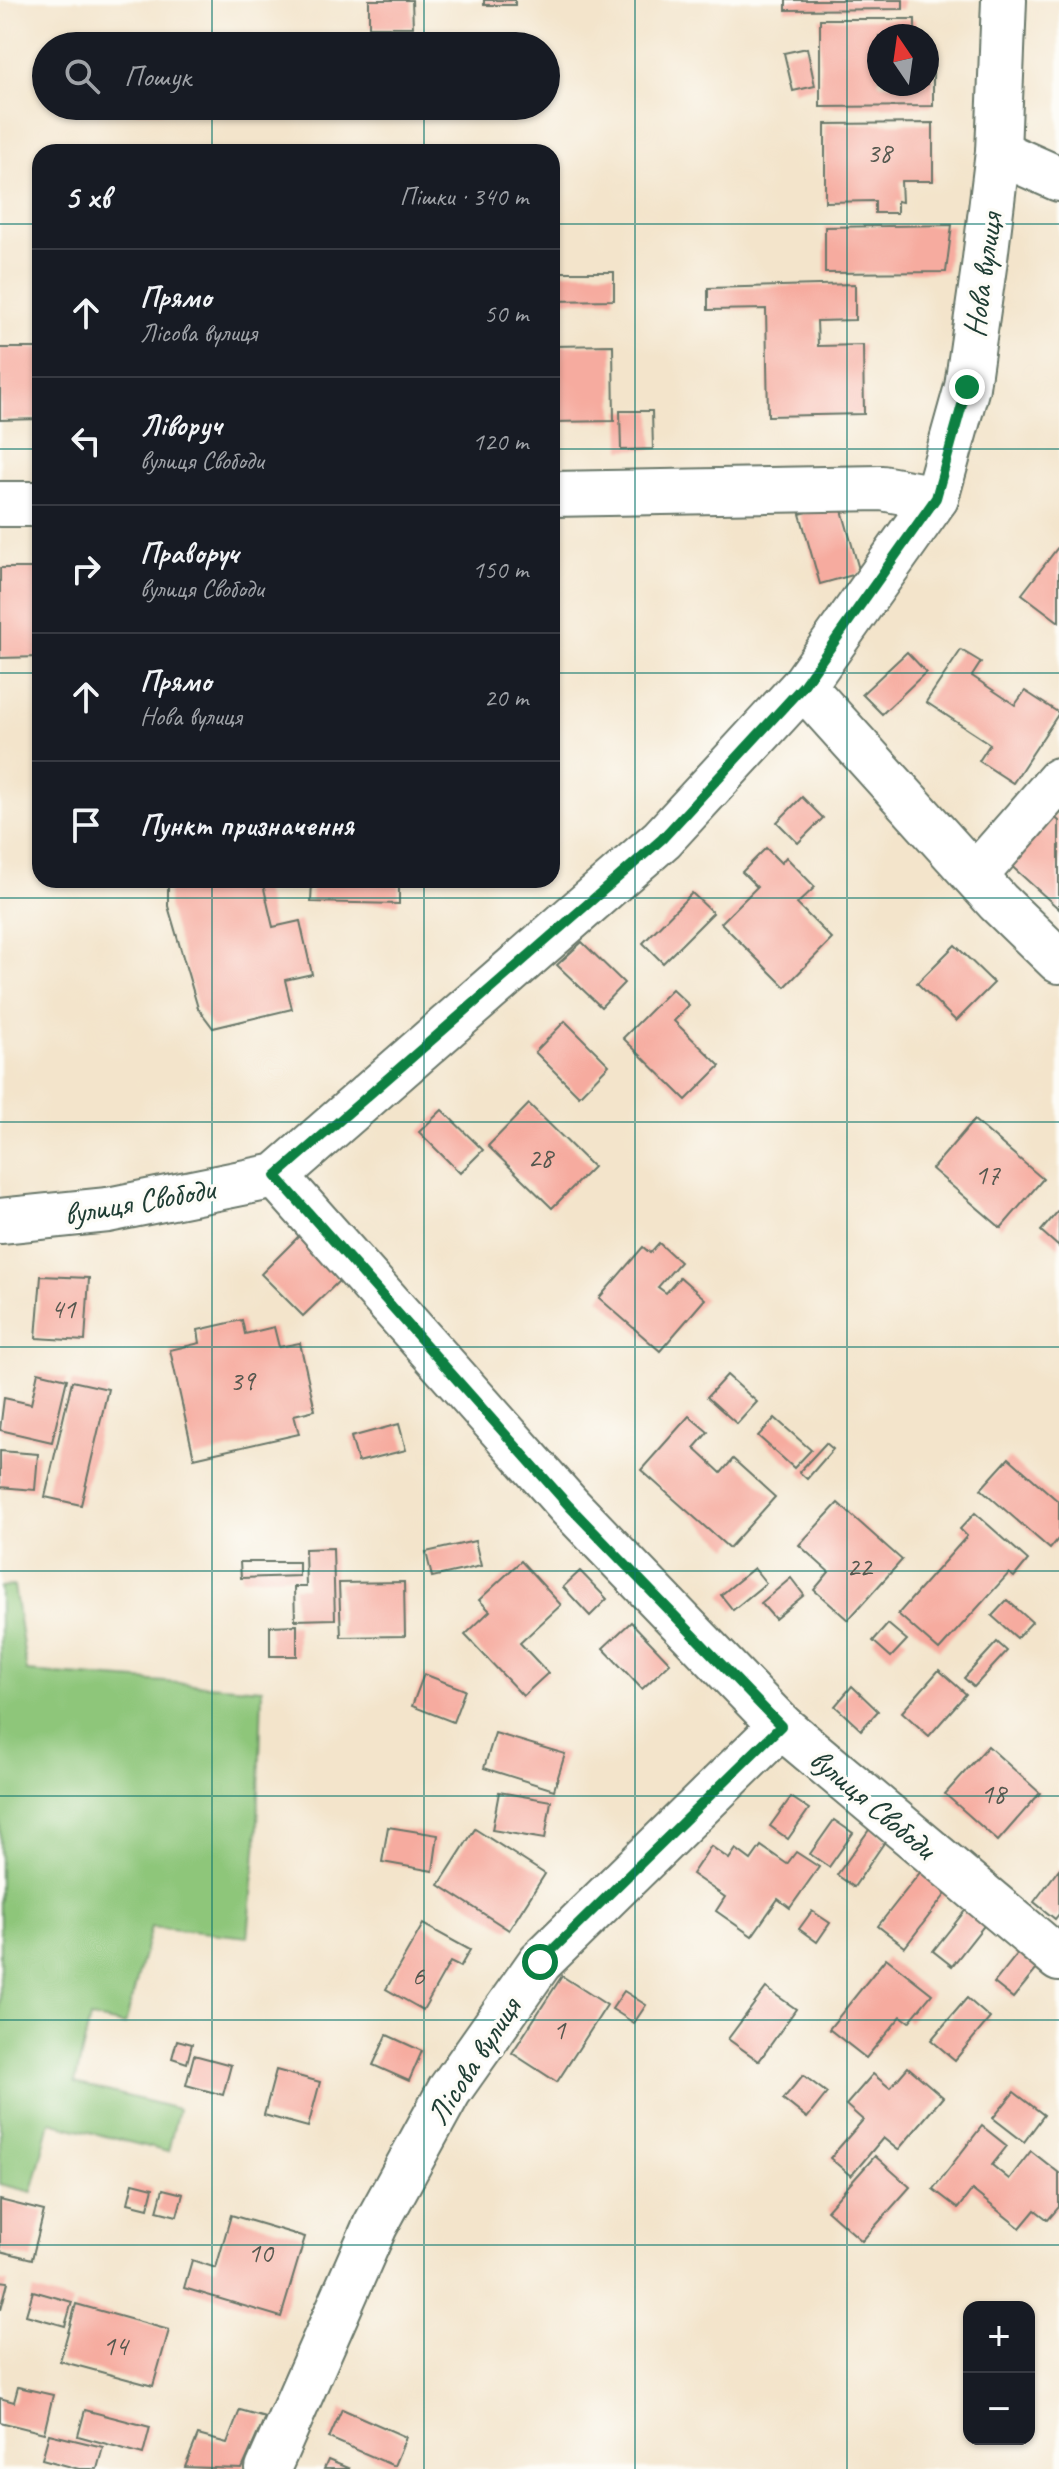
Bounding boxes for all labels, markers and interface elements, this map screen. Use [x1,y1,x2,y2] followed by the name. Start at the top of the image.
[867,24,939,96] north arrow
[32,32,560,120] search box
[60,54,104,98] icon: search
[124,57,191,95] text: Пошук
[866,135,894,170] house number: 38
[64,175,110,218] text: 5 хв
[400,180,528,213] text: Пішки · 340 m
[953,208,1012,340] street label: Нова вулиця
[140,278,211,316] text: Прямо
[64,291,108,335] icon: ahead
[484,297,528,330] text: 50 m
[140,316,257,349] text: Лісова вулиця
[949,369,985,405] route end
[140,406,221,444] text: Ліворуч
[64,419,108,463] icon: left
[472,425,528,458] text: 120 m
[140,444,264,477] text: вулиця Свободи
[140,534,238,572] text: Праворуч
[64,547,108,591] icon: right
[472,553,528,586] text: 150 m
[140,572,264,605] text: вулиця Свободи
[140,662,211,700] text: Прямо
[64,675,108,719] icon: ahead
[484,681,528,714] text: 20 m
[140,700,242,733] text: Нова вулиця
[64,803,108,847] icon: arrive
[140,806,354,844] text: Пункт призначення
[527,1140,555,1175] house number: 28
[974,1157,1001,1192] house number: 17
[61,1168,220,1235] street label: вулиця Свободи
[50,1291,77,1326] house number: 41
[229,1363,257,1398] house number: 39
[846,1549,874,1584] house number: 22
[801,1739,946,1870] street label: вулиця Свободи
[980,1776,1008,1811] house number: 18
[522,1944,558,1980] route start
[412,1958,426,1993] house number: 6
[417,1988,531,2133] street label: Лісова вулиця
[553,2012,567,2047] house number: 1
[247,2235,275,2270] house number: 10
[963,2301,1035,2445] map controls
[963,2301,1035,2373] button: +
[102,2328,130,2363] house number: 14
[963,2373,1035,2445] button: −

